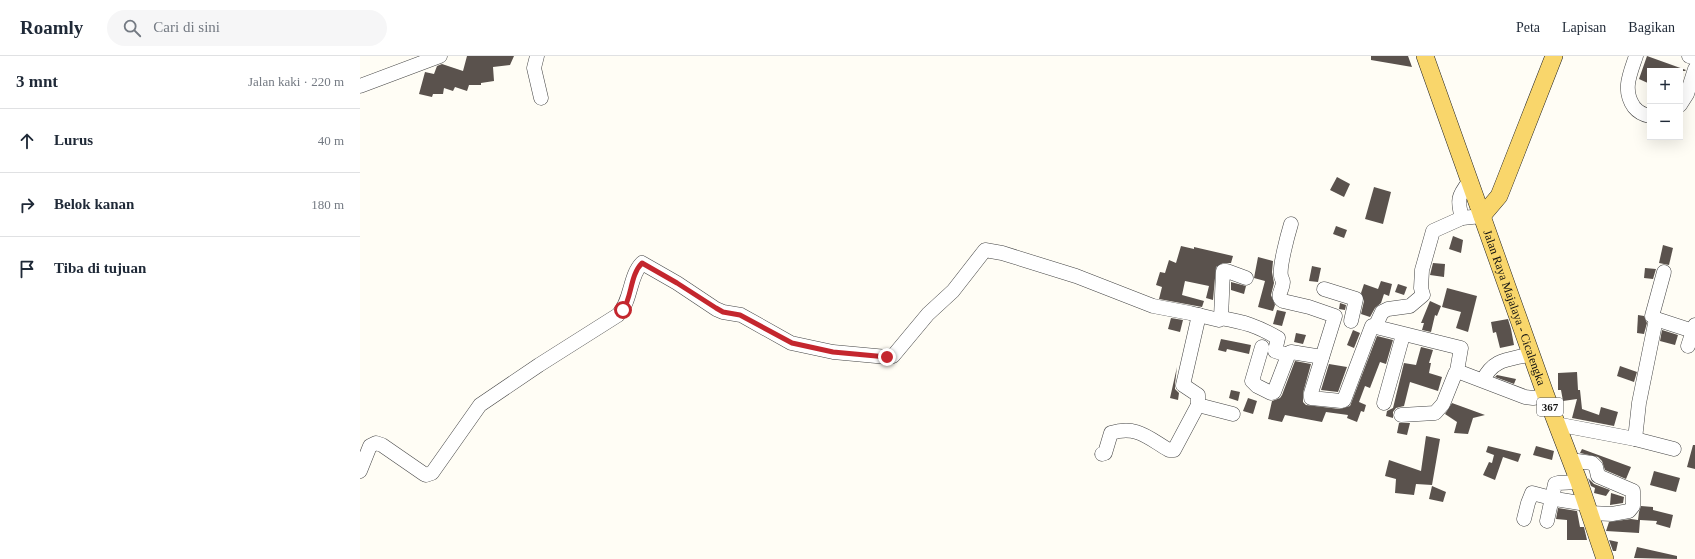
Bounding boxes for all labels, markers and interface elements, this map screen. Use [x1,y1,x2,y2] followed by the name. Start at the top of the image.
[107,10,387,46] search box
[20,17,83,38] text: Roamly
[121,17,143,39] icon: search
[153,19,220,35] text: Cari di sini
[1516,20,1540,35] text: Peta
[1562,20,1606,35] text: Lapisan
[1628,20,1675,35] text: Bagikan
[1647,68,1683,140] map controls
[1647,68,1683,104] button: +
[16,72,58,91] text: 3 mnt
[248,74,344,89] text: Jalan kaki · 220 m
[1647,104,1683,140] button: −
[16,130,38,152] icon: ahead
[54,132,93,148] text: Lurus
[318,133,344,148] text: 40 m
[16,194,38,216] icon: right
[54,196,134,212] text: Belok kanan
[311,197,344,212] text: 180 m
[1480,228,1549,388] street label: Jalan Raya Majalaya - Cicalengka
[16,258,38,280] icon: arrive
[54,260,146,276] text: Tiba di tujuan
[614,301,632,319] route start
[878,348,896,366] route end
[1537,398,1563,416] road number: 367

